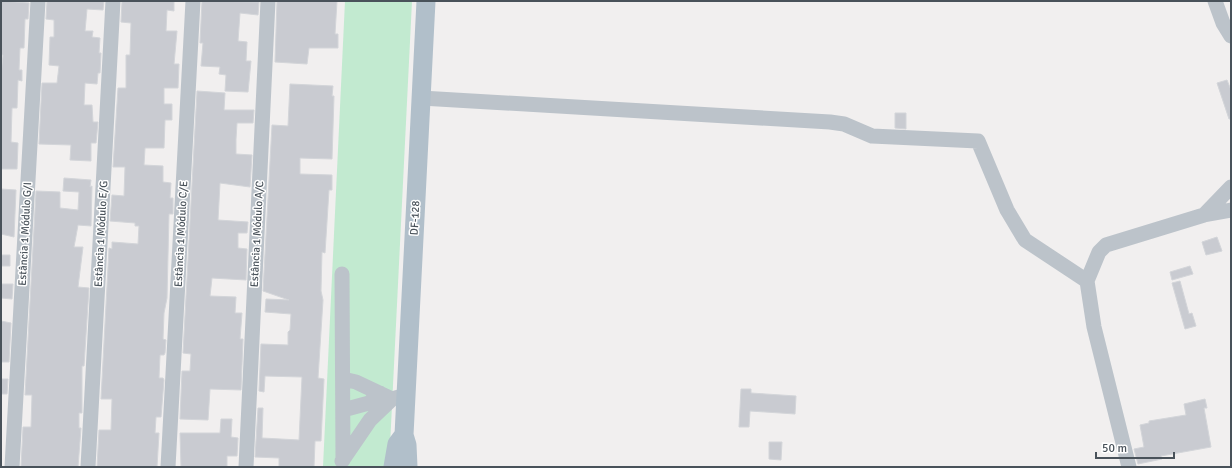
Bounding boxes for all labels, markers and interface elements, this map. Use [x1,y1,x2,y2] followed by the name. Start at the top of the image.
[92,180,110,288] street label: Estância 1 Módulo E/G
[248,180,266,288] street label: Estância 1 Módulo A/C
[172,181,190,287] street label: Estância 1 Módulo C/E
[16,182,34,286] street label: Estância 1 Módulo G/I
[408,200,422,236] street label: DF-128
[1096,434,1174,460] scale bar
[1102,441,1127,456] text: 50 m

